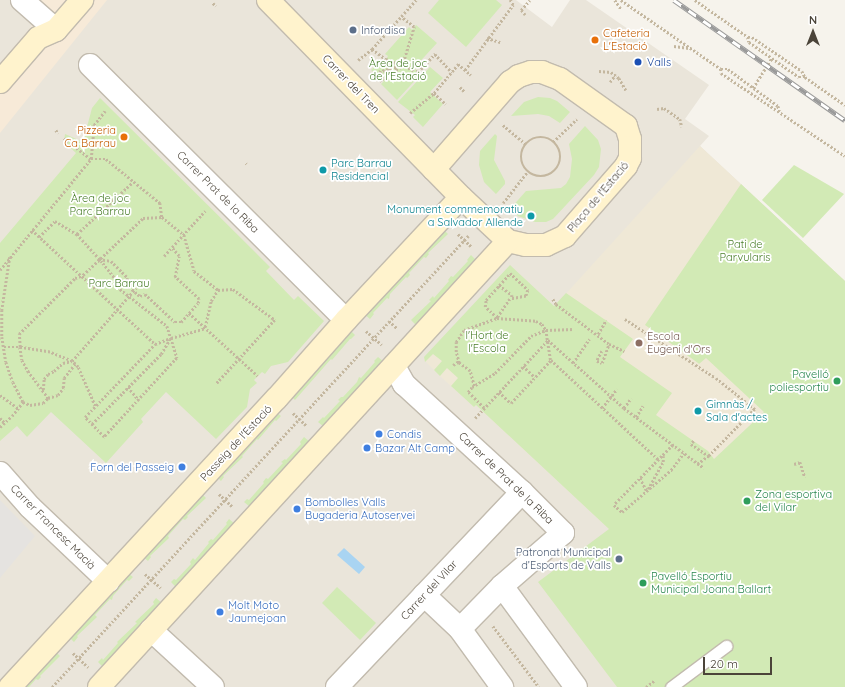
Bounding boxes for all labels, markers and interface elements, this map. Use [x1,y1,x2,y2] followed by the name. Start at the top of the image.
[793,12,833,52] north arrow
[809,13,817,27] text: N
[361,23,405,37] place label: Infordisa
[348,25,358,35] marker: Infordisa
[603,27,650,53] place label: Cafeteria L'Estació
[590,35,600,45] marker: Cafeteria L'Estació
[320,52,382,116] street label: Carrer del Tren
[647,55,671,69] place label: Valls
[632,56,644,68] marker: Valls
[369,57,427,83] park label: Àrea de joc de l'Estació
[64,124,116,150] place label: Pizzeria Ca Barrau
[119,132,129,142] marker: Pizzeria Ca Barrau
[174,148,262,236] street label: Carrer Prat de la Riba
[331,157,392,183] place label: Parc Barrau Residencial
[565,159,631,235] street label: Plaça de l'Estació
[318,165,328,175] marker: Parc Barrau Residencial
[70,192,130,218] park label: Àrea de joc Parc Barrau
[387,203,523,229] place label: Monument commemoratiu a Salvador Allende
[526,211,536,221] marker: Monument commemoratiu a Salvador Allende
[720,238,770,264] park label: Pati de Parvularis
[89,276,149,290] park label: Parc Barrau
[465,329,509,355] park label: l'Hort de l'Escola
[647,330,710,356] place label: Escola Eugeni d'Ors
[634,338,644,348] marker: Escola Eugeni d'Ors
[770,368,829,394] place label: Pavelló poliesportiu
[832,376,842,386] marker: Pavelló poliesportiu
[706,398,767,424] place label: Gimnàs / Sala d'actes
[197,402,275,484] street label: Passeig de l'Estació
[693,406,703,416] marker: Gimnàs / Sala d'actes
[387,427,421,441] place label: Condis
[374,429,384,439] marker: Condis
[456,429,556,527] street label: Carrer de Prat de la Riba
[375,441,455,455] place label: Bazar Alt Camp
[362,443,372,453] marker: Bazar Alt Camp
[90,460,174,474] place label: Forn del Passeig
[177,462,187,472] marker: Forn del Passeig
[8,482,98,572] street label: Carrer Francesc Macià
[755,488,832,514] place label: Zona esportiva del Vilar
[305,496,415,522] place label: Bombolles Valls Bugaderia Autoservei
[742,496,752,506] marker: Zona esportiva del Vilar
[292,504,302,514] marker: Bombolles Valls Bugaderia Autoservei
[516,546,611,572] place label: Patronat Municipal d’Esports de Valls
[614,554,624,564] marker: Patronat Municipal d’Esports de Valls
[398,557,460,623] street label: Carrer del Vilar
[651,570,771,596] place label: Pavelló Esportiu Municipal Joana Ballart
[638,578,648,588] marker: Pavelló Esportiu Municipal Joana Ballart
[228,599,286,625] place label: Molt Moto Jaumejoan
[215,607,225,617] marker: Molt Moto Jaumejoan
[705,649,774,675] scale bar
[710,656,738,671] text: 20 m

